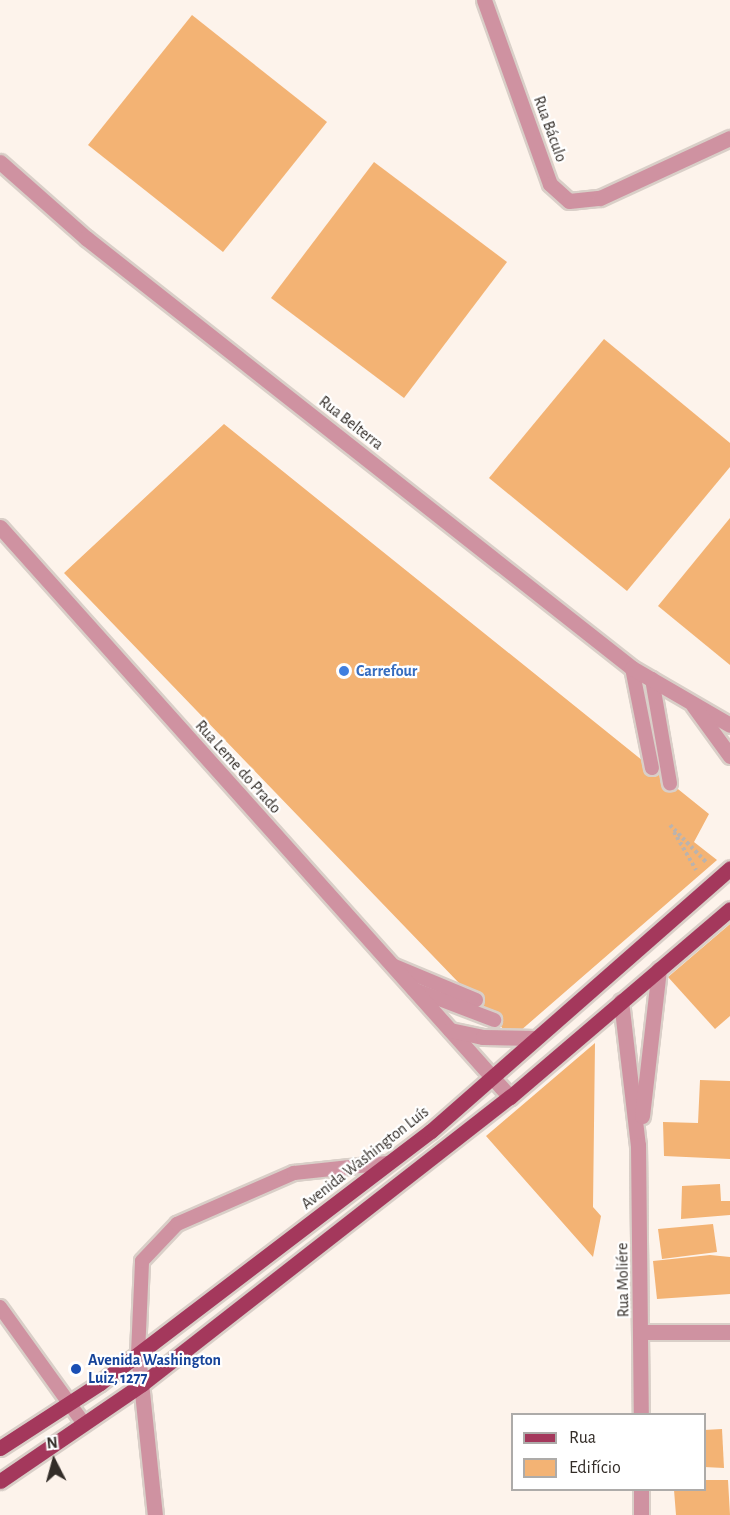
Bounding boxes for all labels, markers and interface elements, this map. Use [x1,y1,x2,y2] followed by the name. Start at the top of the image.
[529,93,571,165] street label: Rua Báculo
[315,392,387,454] street label: Rua Belterra
[356,661,417,681] place label: Carrefour
[337,664,351,678] marker: Carrefour
[191,716,285,818] street label: Rua Leme do Prado
[297,1102,433,1214] street label: Avenida Washington Luís
[613,1243,633,1317] street label: Rua Moliére
[88,1350,221,1388] place label: Avenida Washington Luiz, 1277
[69,1362,83,1376] marker: Avenida Washington Luiz, 1277
[511,1413,706,1491] legend
[569,1429,596,1447] text: Rua
[24,1431,84,1491] north arrow
[46,1435,58,1452] text: N
[569,1459,621,1477] text: Edifício

